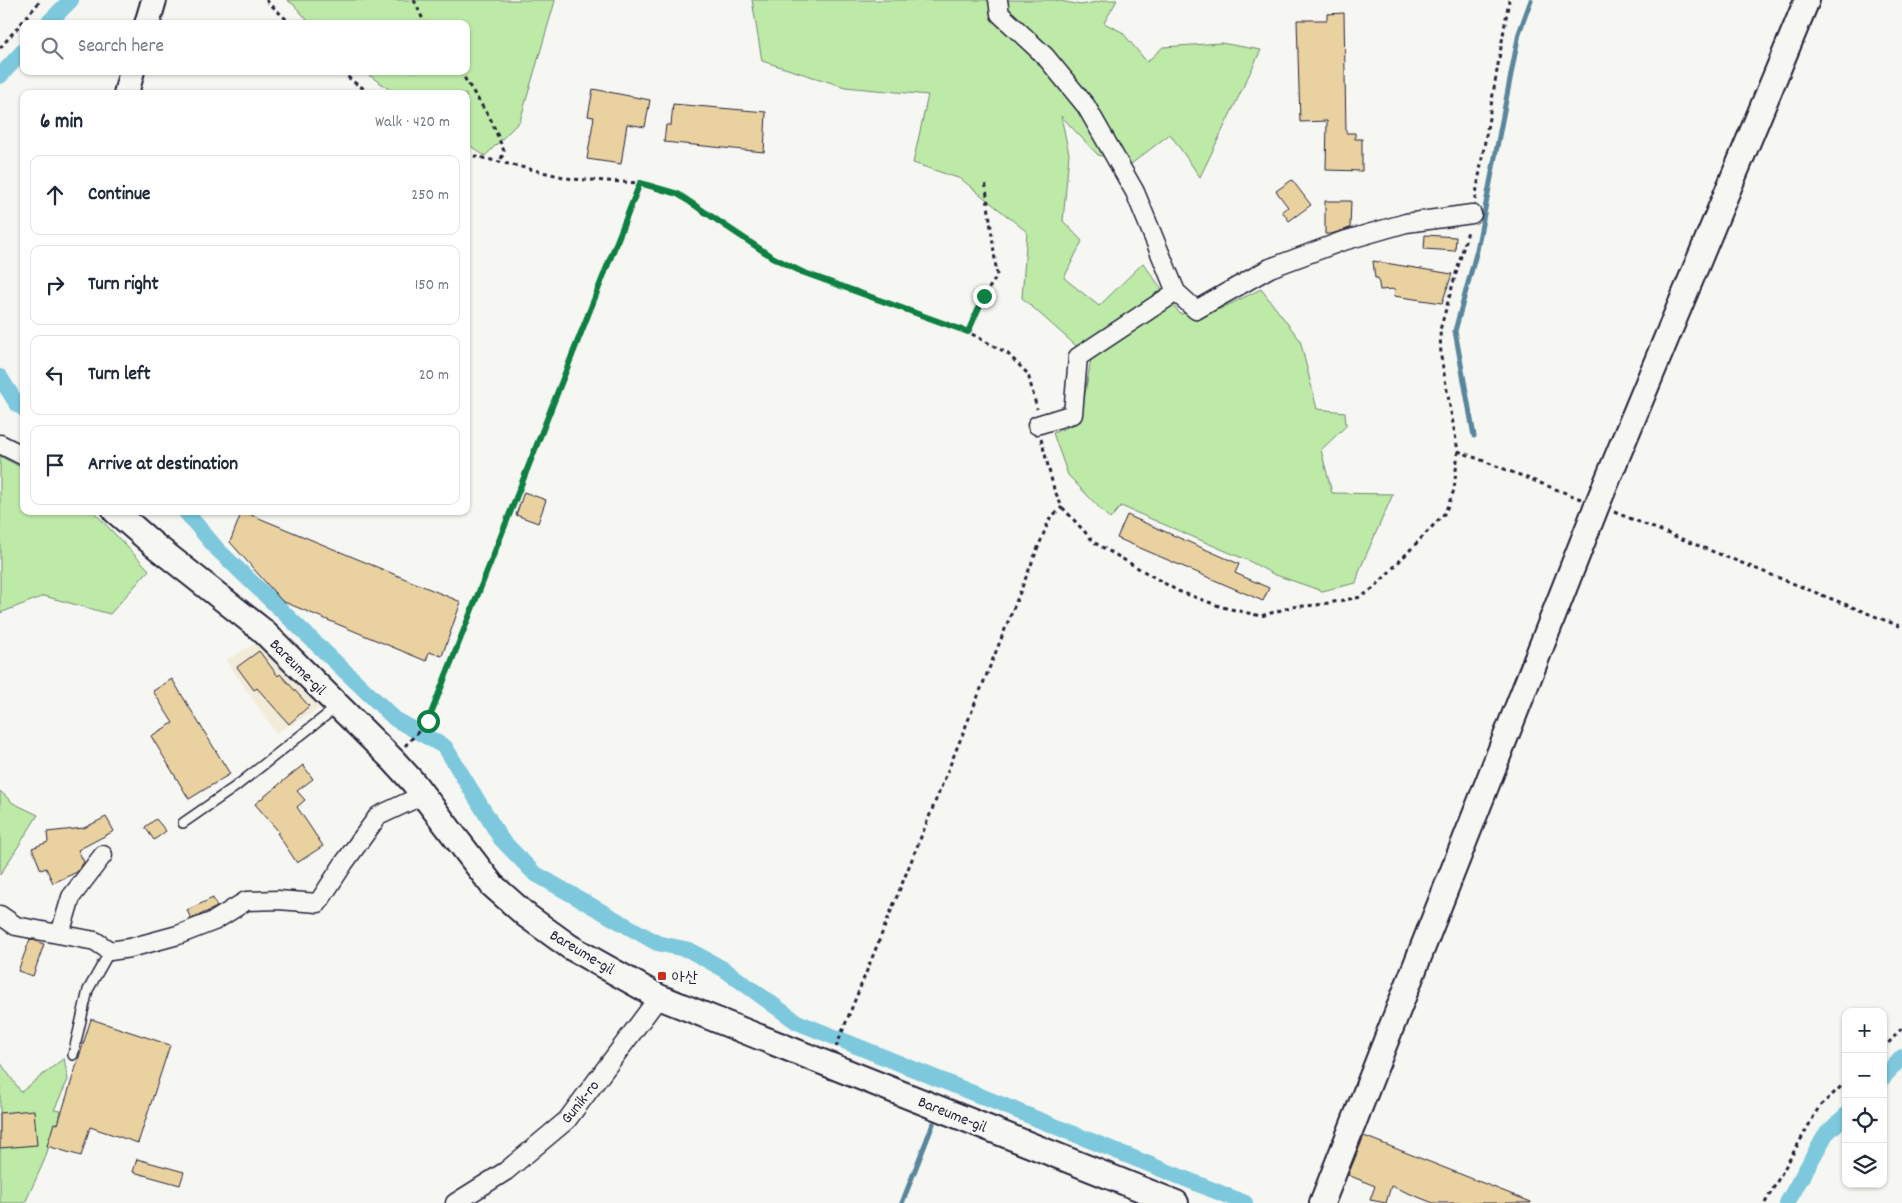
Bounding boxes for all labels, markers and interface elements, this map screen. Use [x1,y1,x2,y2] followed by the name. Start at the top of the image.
[20,20,470,75] search box
[38,34,66,62] icon: search
[78,34,164,61] text: Search here
[40,108,83,138] text: 6 min
[375,111,450,134] text: Walk · 420 m
[41,181,69,209] icon: ahead
[88,182,150,209] text: Continue
[411,184,449,207] text: 250 m
[41,271,69,299] icon: right
[88,272,159,299] text: Turn right
[415,274,449,297] text: 150 m
[973,285,996,308] route end
[41,361,69,389] icon: left
[88,362,151,389] text: Turn left
[419,364,449,387] text: 20 m
[41,451,69,479] icon: arrive
[88,452,238,479] text: Arrive at destination
[264,634,331,702] street label: Bareume-gil
[417,710,440,733] route start
[545,925,619,982] street label: Bareume-gil
[672,967,698,990] place label: 아산
[656,970,668,982] marker: 아산
[1842,1008,1887,1188] map controls
[1842,1008,1887,1053] button: +
[1842,1053,1887,1098] button: −
[556,1076,606,1129] street label: Gunik-ro
[914,1091,990,1140] street label: Bareume-gil
[1842,1098,1887,1143] button: locate
[1842,1143,1887,1188] button: layers

